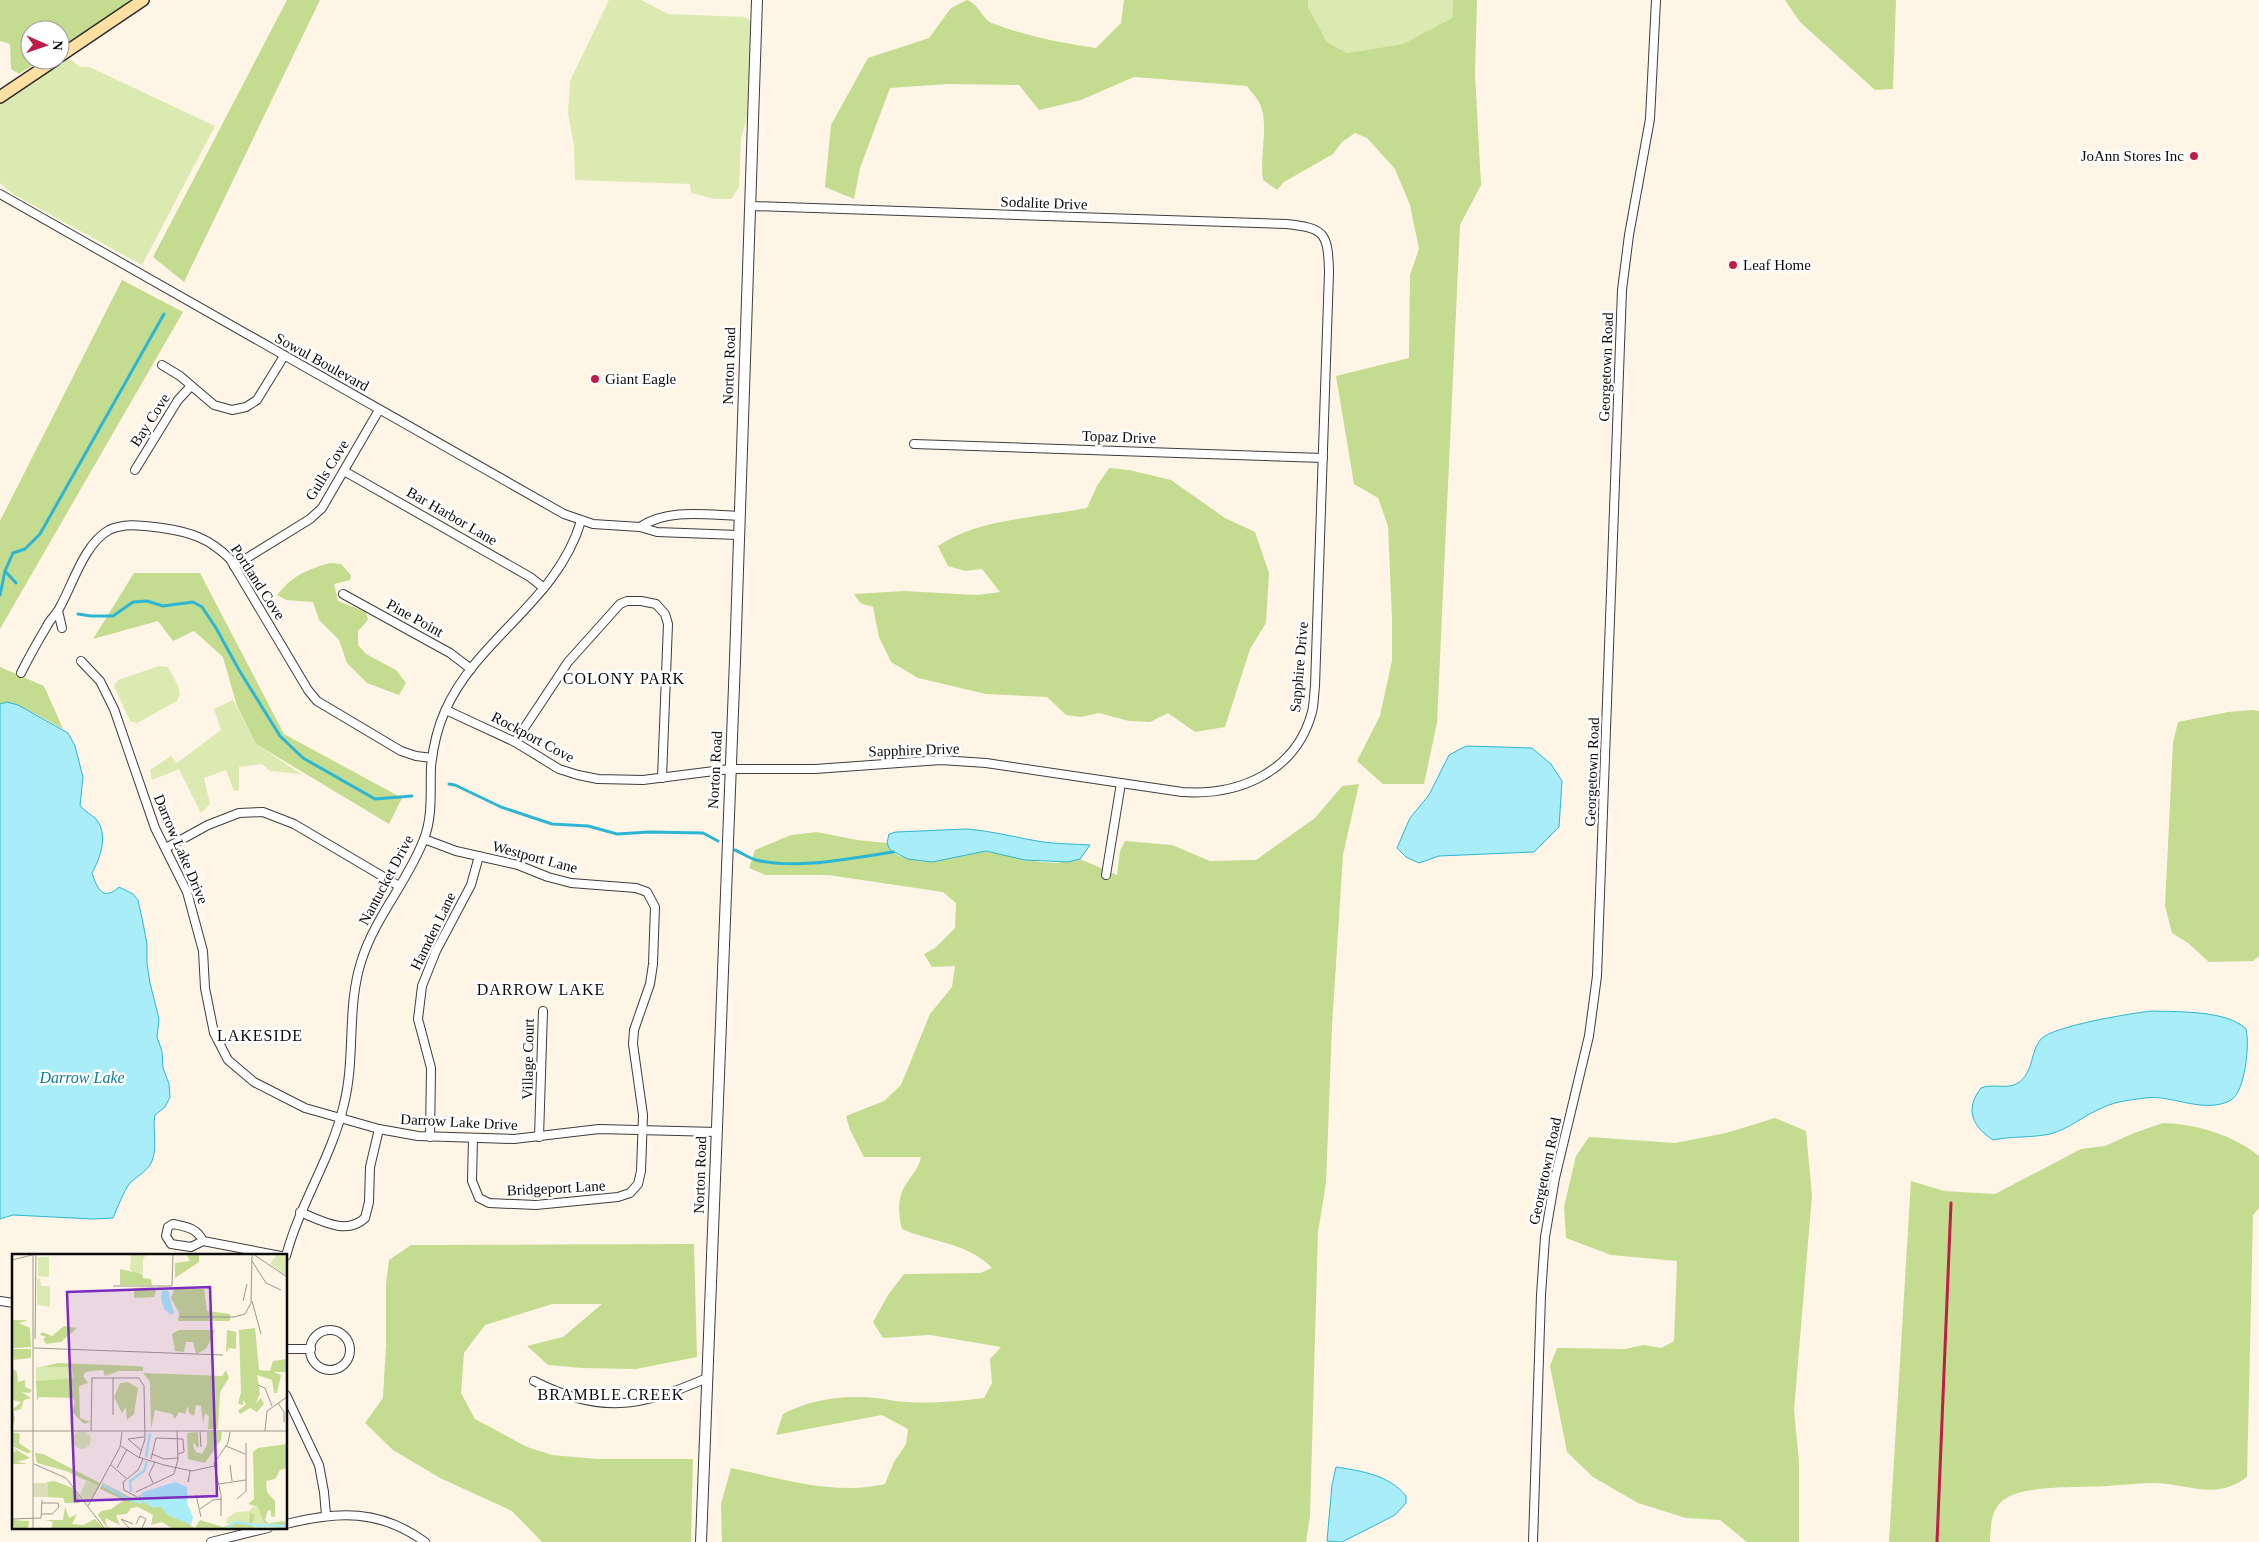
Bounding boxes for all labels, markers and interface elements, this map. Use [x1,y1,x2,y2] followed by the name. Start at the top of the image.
[20,20,70,70] north arrow
[50,40,65,51] text: N
[2081,148,2184,164] place label: JoAnn Stores Inc
[2188,150,2200,162] marker: JoAnn Stores Inc
[1000,193,1088,213] street label: Sodalite Drive
[1743,257,1811,273] place label: Leaf Home
[1727,259,1739,271] marker: Leaf Home
[1596,312,1616,422] street label: Georgetown Road
[720,326,738,405] street label: Norton Road
[272,330,372,395] street label: Sowul Boulevard
[605,371,677,387] place label: Giant Eagle
[589,373,601,385] marker: Giant Eagle
[127,390,173,449] street label: Bay Cove
[1082,428,1157,446] street label: Topaz Drive
[302,437,352,503] street label: Gulls Cove
[404,484,500,549] street label: Bar Harbor Lane
[228,541,288,623] street label: Portland Cove
[384,596,447,640] street label: Pine Point
[1287,621,1311,713] street label: Sapphire Drive
[563,670,685,687] district label: COLONY PARK
[489,709,577,766] street label: Rockport Cove
[1582,717,1602,827] street label: Georgetown Road
[705,730,725,809] street label: Norton Road
[868,740,960,760] street label: Sapphire Drive
[151,792,211,906] street label: Darrow Lake Drive
[356,832,417,928] street label: Nantucket Drive
[491,838,580,876] street label: Westport Lane
[407,889,459,973] street label: Hamden Lane
[477,981,605,998] district label: DARROW LAKE
[519,1017,537,1100] street label: Village Court
[217,1027,303,1044] district label: LAKESIDE
[38,1069,125,1086] water label: Darrow Lake
[400,1111,518,1133] street label: Darrow Lake Drive
[1526,1115,1564,1226] street label: Georgetown Road
[691,1135,709,1214] street label: Norton Road
[506,1177,606,1199] street label: Bridgeport Lane
[12,1254,288,1530] inset map
[538,1386,684,1403] district label: BRAMBLE CREEK

